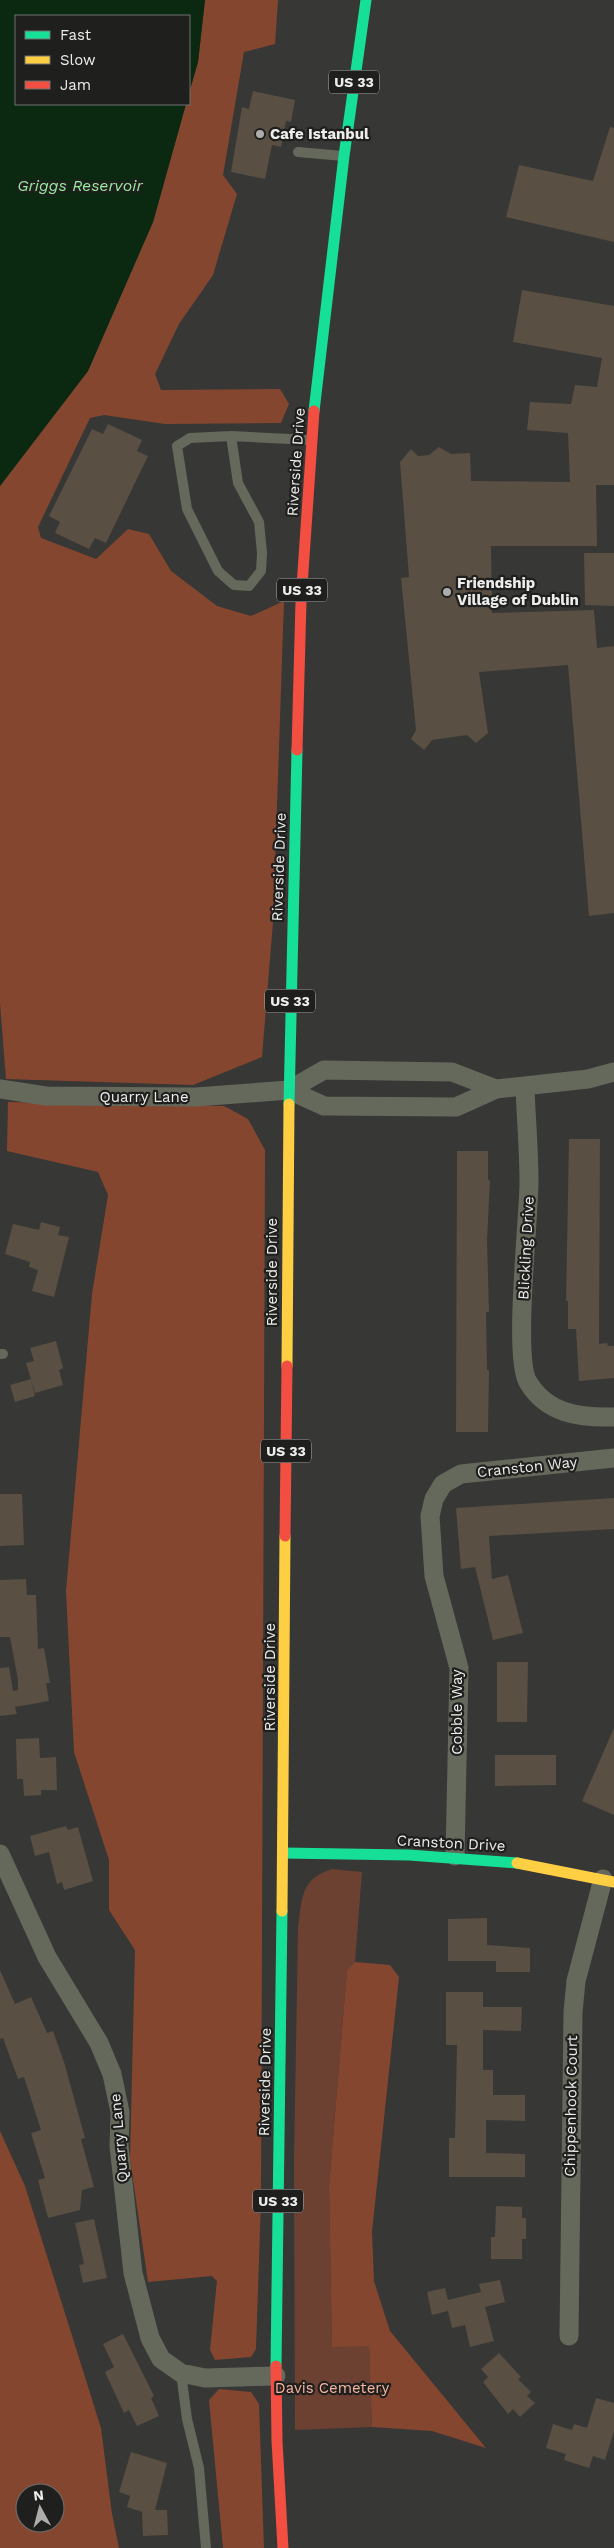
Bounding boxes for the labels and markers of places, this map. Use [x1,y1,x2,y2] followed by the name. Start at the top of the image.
[270,125,369,143] place label: Cafe Istanbul
[254,128,266,140] marker: Cafe Istanbul
[457,574,579,609] place label: Friendship Village of Dublin
[441,586,453,598] marker: Friendship Village of Dublin

